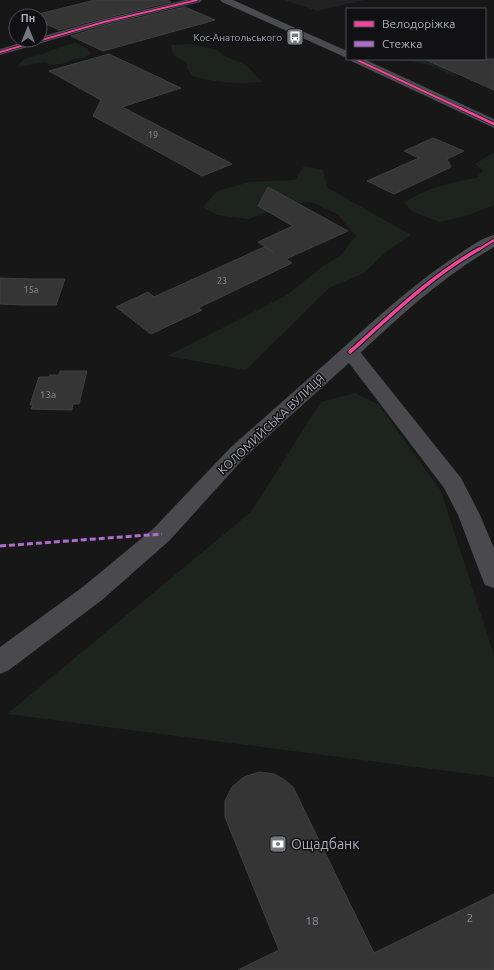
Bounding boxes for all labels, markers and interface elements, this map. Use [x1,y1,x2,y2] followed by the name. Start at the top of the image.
[8,8,48,48] north arrow
[346,8,486,60] legend
[21,12,35,24] text: Пн
[382,17,456,30] text: Велодоріжка
[285,27,305,47] bus stop icon: Кос-Анатольського
[194,32,282,43] place label: Кос-Анатольського
[382,37,422,50] text: Стежка
[148,130,158,140] house number: 19
[217,276,227,286] house number: 23
[24,285,38,295] house number: 15а
[215,371,327,477] street label: КОЛОМИЙСЬКА ВУЛИЦЯ
[40,389,56,400] house number: 13а
[268,834,288,854] bank icon: Ощадбанк
[291,836,360,852] place label: Ощадбанк
[467,911,473,924] house number: 2
[305,914,319,927] house number: 18

